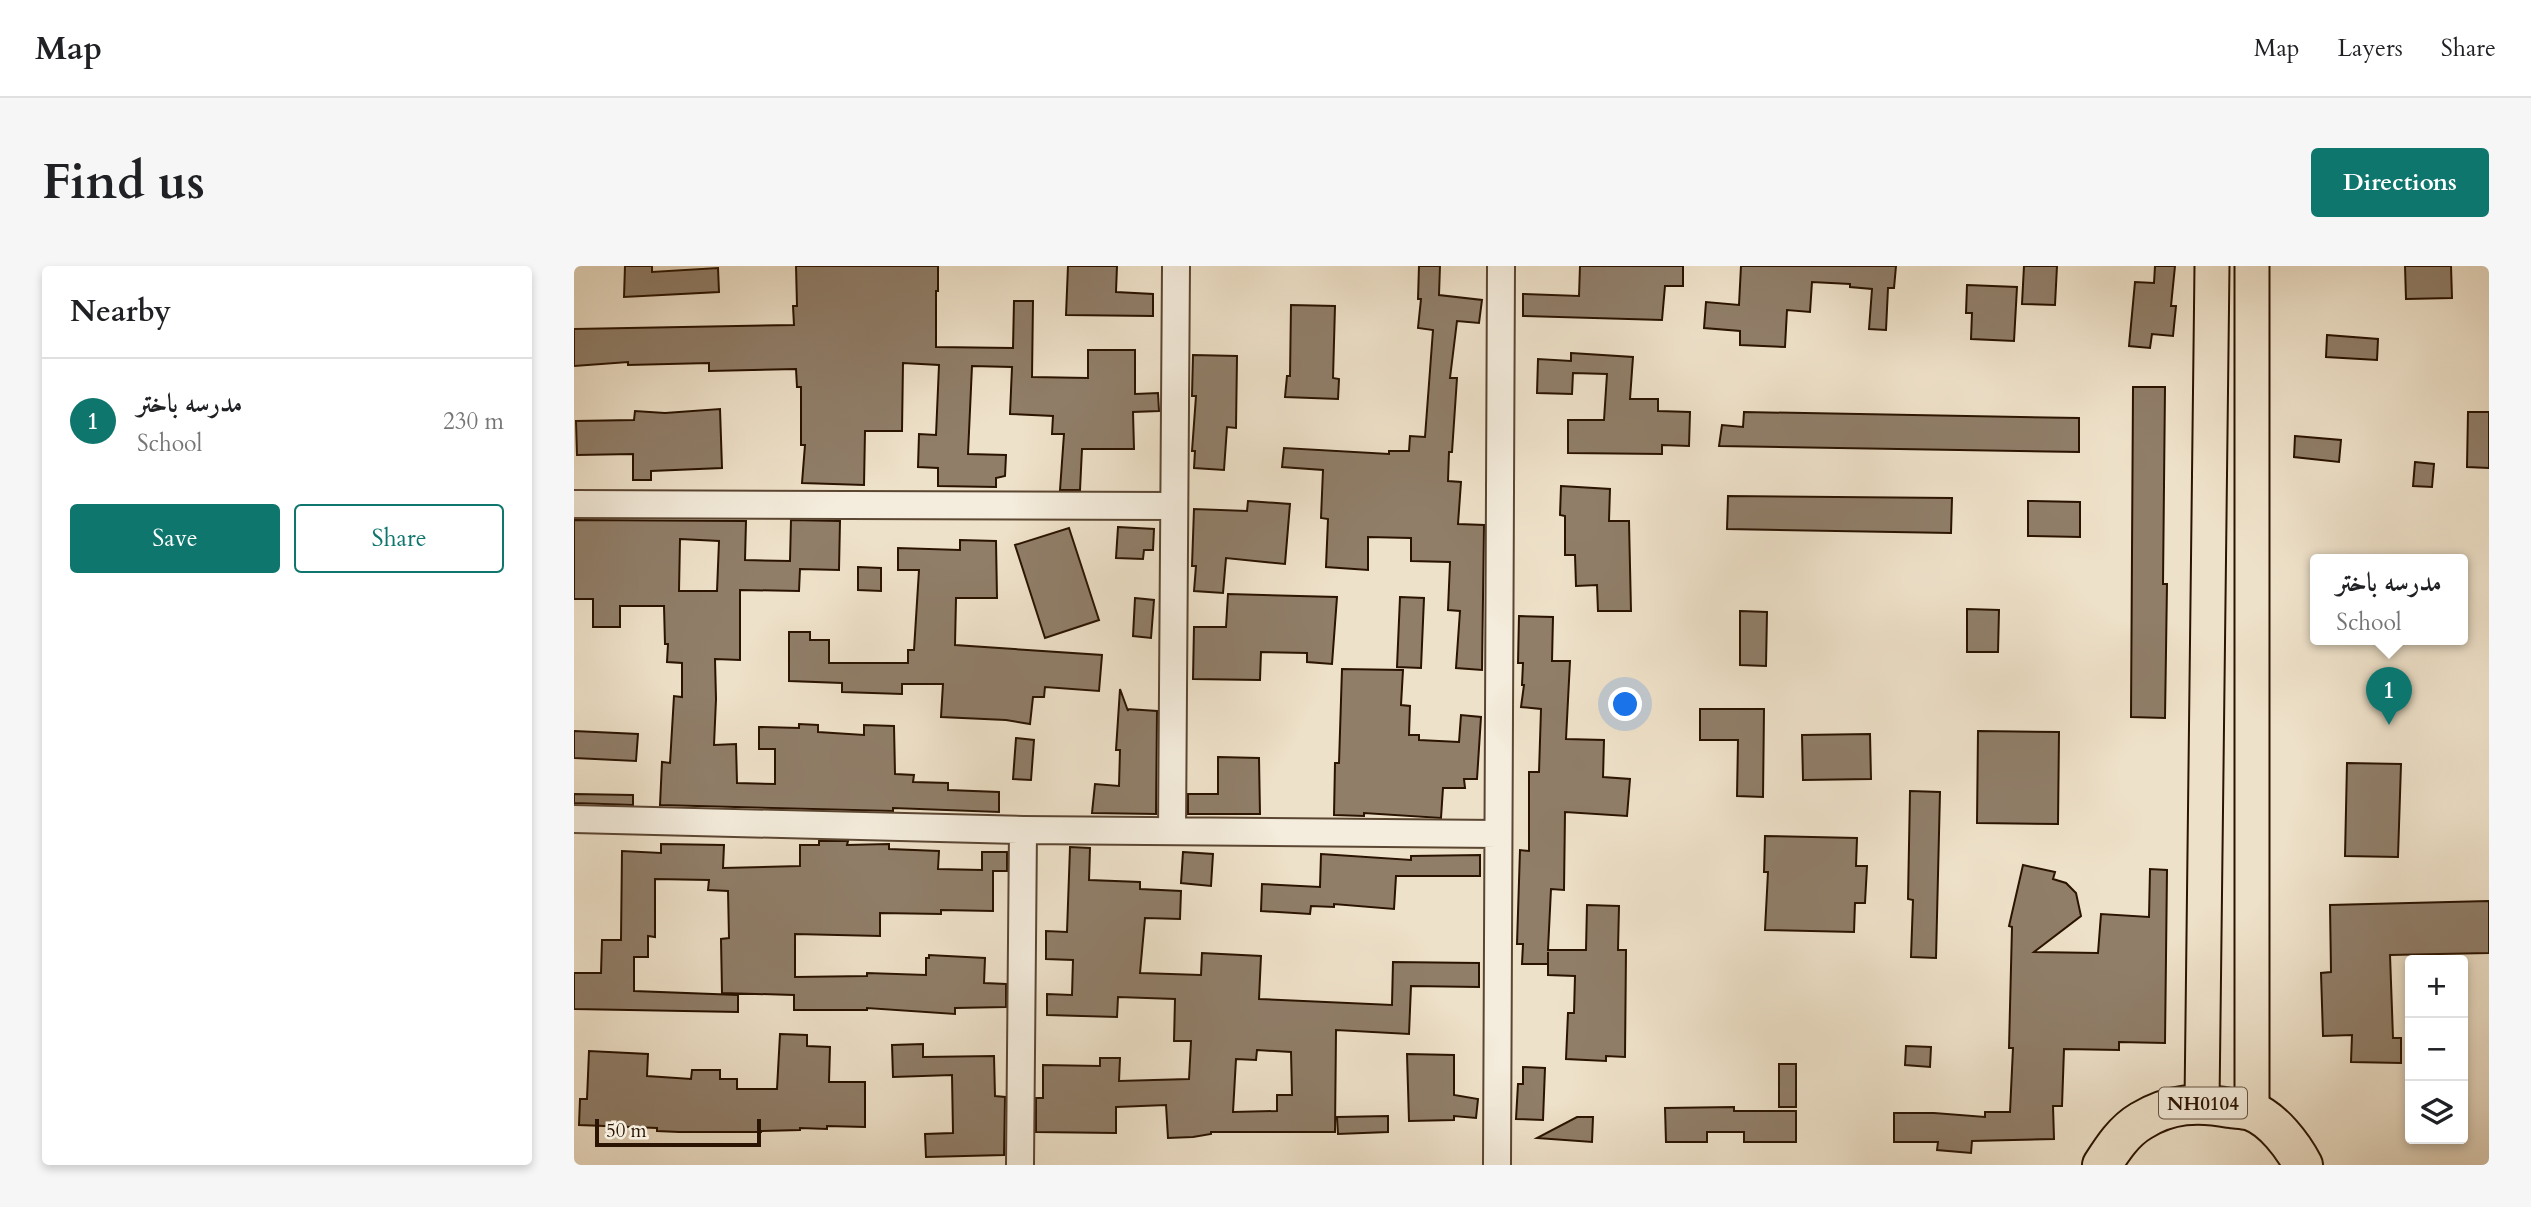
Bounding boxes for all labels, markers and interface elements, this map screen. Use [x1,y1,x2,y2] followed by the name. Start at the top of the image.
[35,26,102,71] text: Map
[2254,32,2300,65] text: Map
[2338,32,2403,65] text: Layers
[2441,32,2496,65] text: Share
[2311,148,2489,217] button: Directions
[42,149,205,216] text: Find us
[70,291,171,332] text: Nearby
[137,386,242,421] text: مدرسه باختر
[87,406,99,437] text: 1
[443,406,504,437] text: 230 m
[137,428,202,459] text: School
[70,504,280,573] button: Save
[294,504,504,573] button: Share
[2310,554,2468,645] popup
[2336,565,2442,600] text: مدرسه باختر
[2336,607,2402,638] text: School
[2366,667,2412,725] pin: 1
[1608,687,1642,721] your location
[2405,955,2468,1144] map controls
[2405,955,2468,1018] button: +
[2405,1018,2468,1081] button: −
[2405,1081,2468,1144] button: layers
[2159,1088,2247,1118] road number: NH0104
[595,1116,761,1148] scale bar
[606,1118,647,1144] text: 50 m

